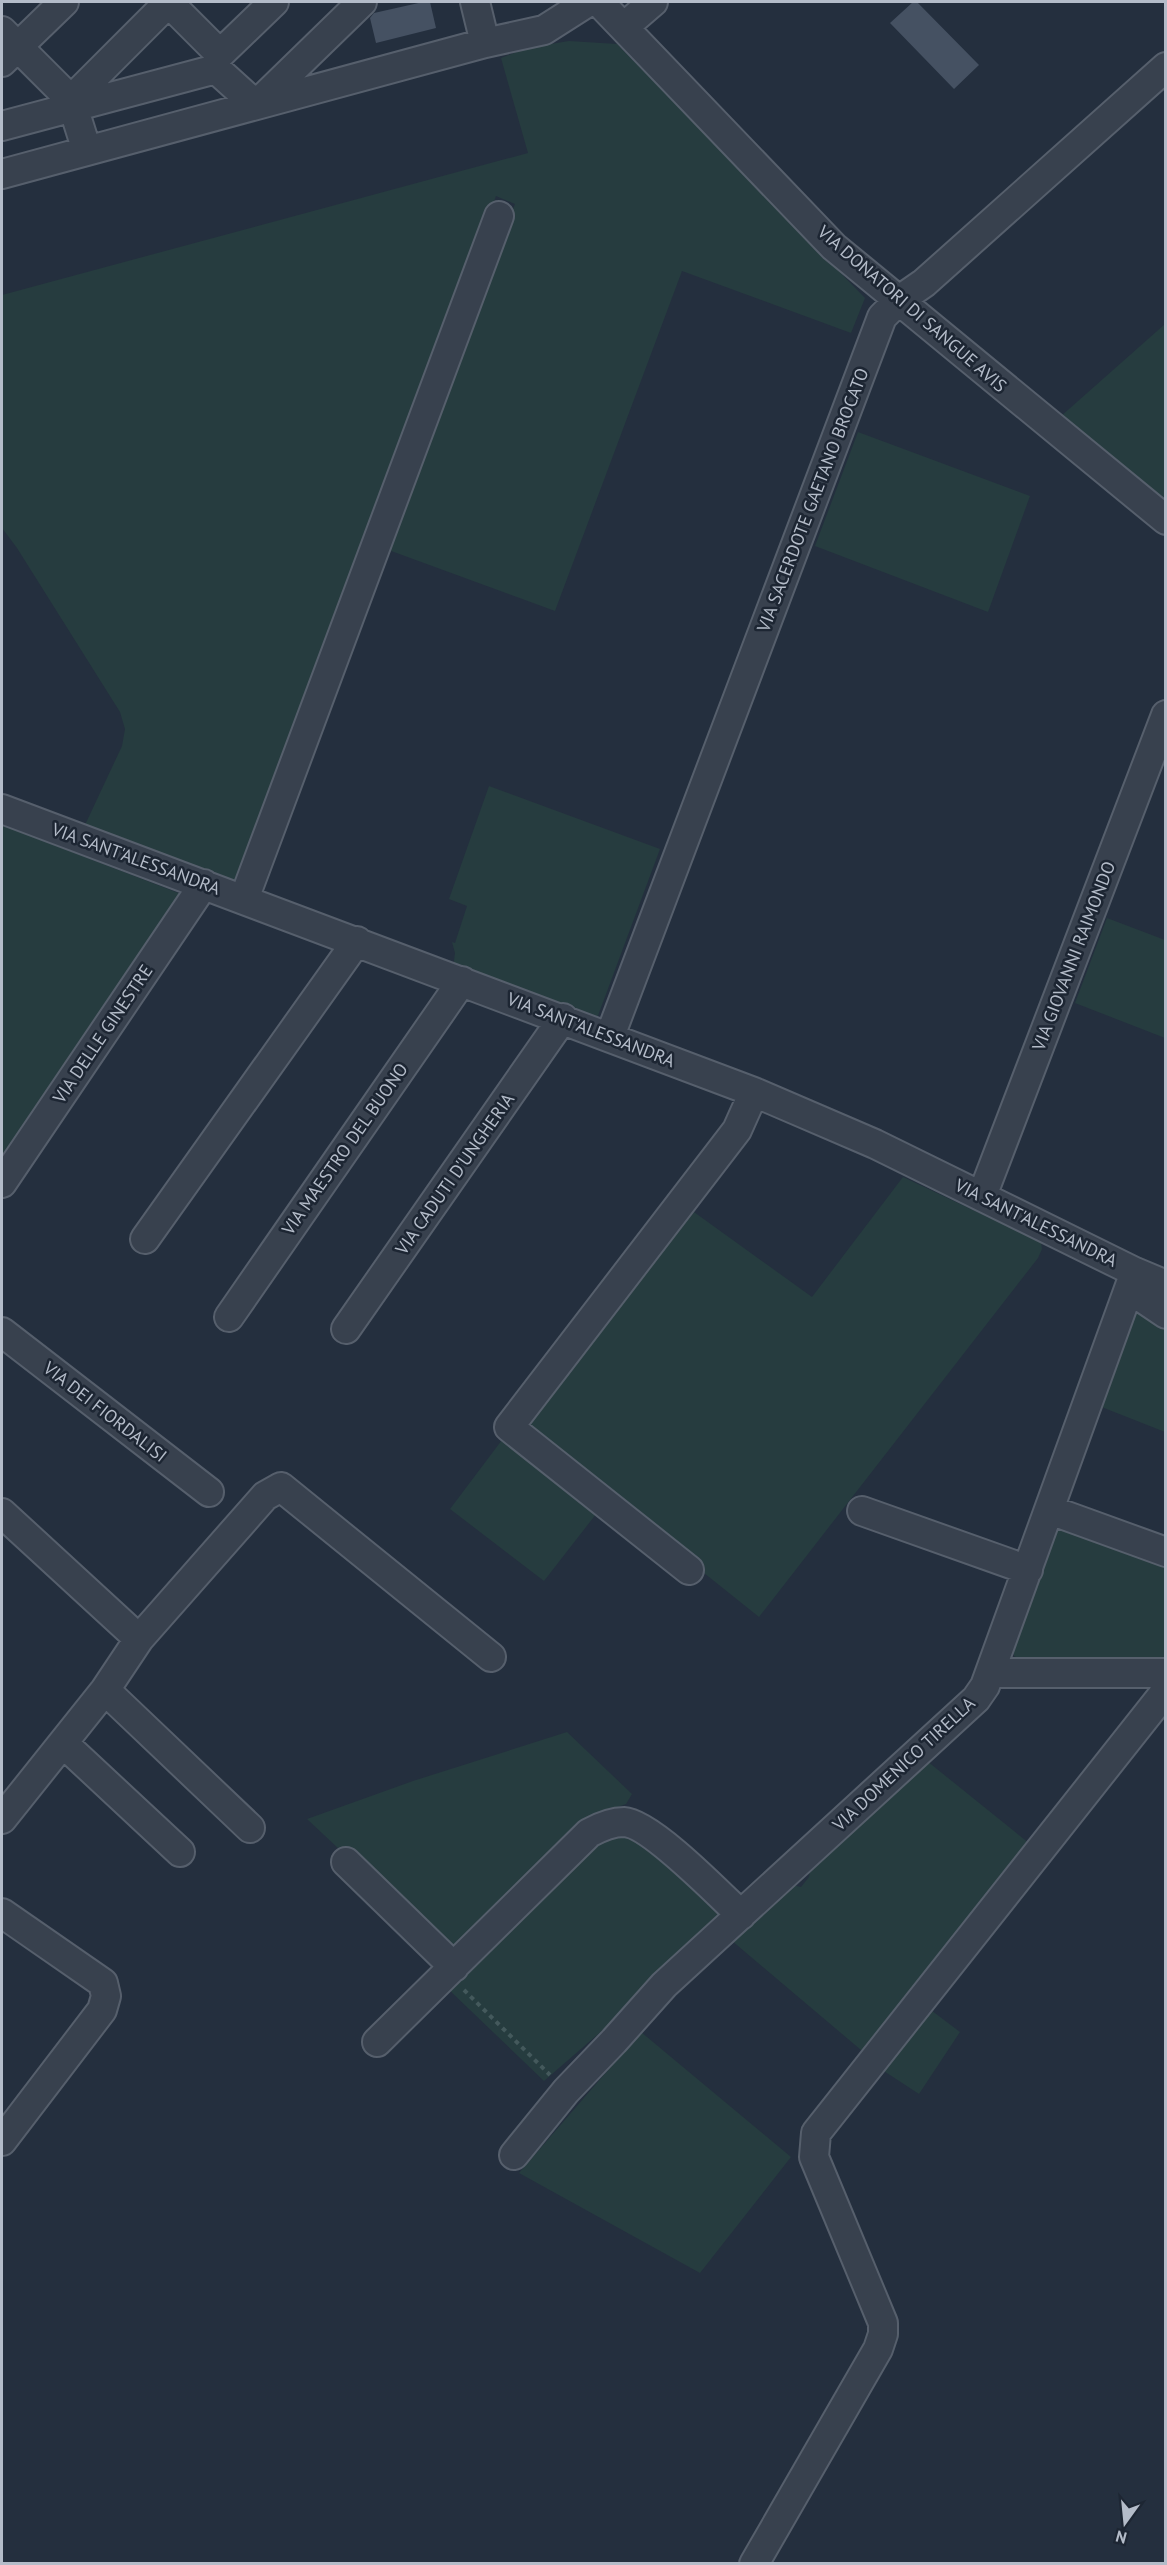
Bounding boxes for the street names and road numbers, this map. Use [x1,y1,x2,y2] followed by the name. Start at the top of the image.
[812,220,1012,397] street label: VIA DONATORI DI SANGUE AVIS
[751,365,874,636] street label: VIA SACERDOTE GAETANO BROCATO
[48,817,224,900] street label: VIA SANT'ALESSANDRA
[1026,858,1120,1055] street label: VIA GIOVANNI RAIMONDO
[47,960,158,1108] street label: VIA DELLE GINESTRE
[503,987,679,1072] street label: VIA SANT'ALESSANDRA
[276,1058,413,1240] street label: VIA MAESTRO DEL BUONO
[390,1088,519,1260] street label: VIA CADUTI D'UNGHERIA
[950,1173,1122,1272] street label: VIA SANT'ALESSANDRA
[38,1356,172,1467] street label: VIA DEI FIORDALISI
[827,1691,980,1836] street label: VIA DOMENICO TIRELLA

